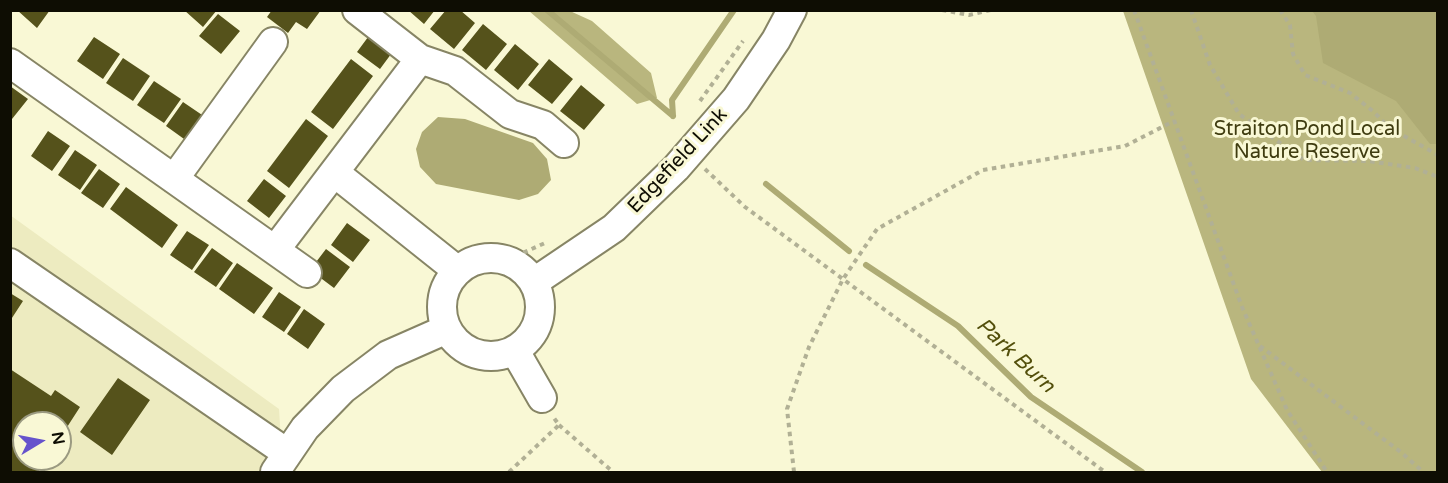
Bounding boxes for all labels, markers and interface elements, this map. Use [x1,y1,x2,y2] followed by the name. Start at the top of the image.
[623,103,733,219] street label: Edgefield Link
[1214,118,1400,165] park label: Straiton Pond Local Nature Reserve
[970,313,1060,399] water label: Park Burn
[12,411,72,471] north arrow
[47,430,69,446] text: N

